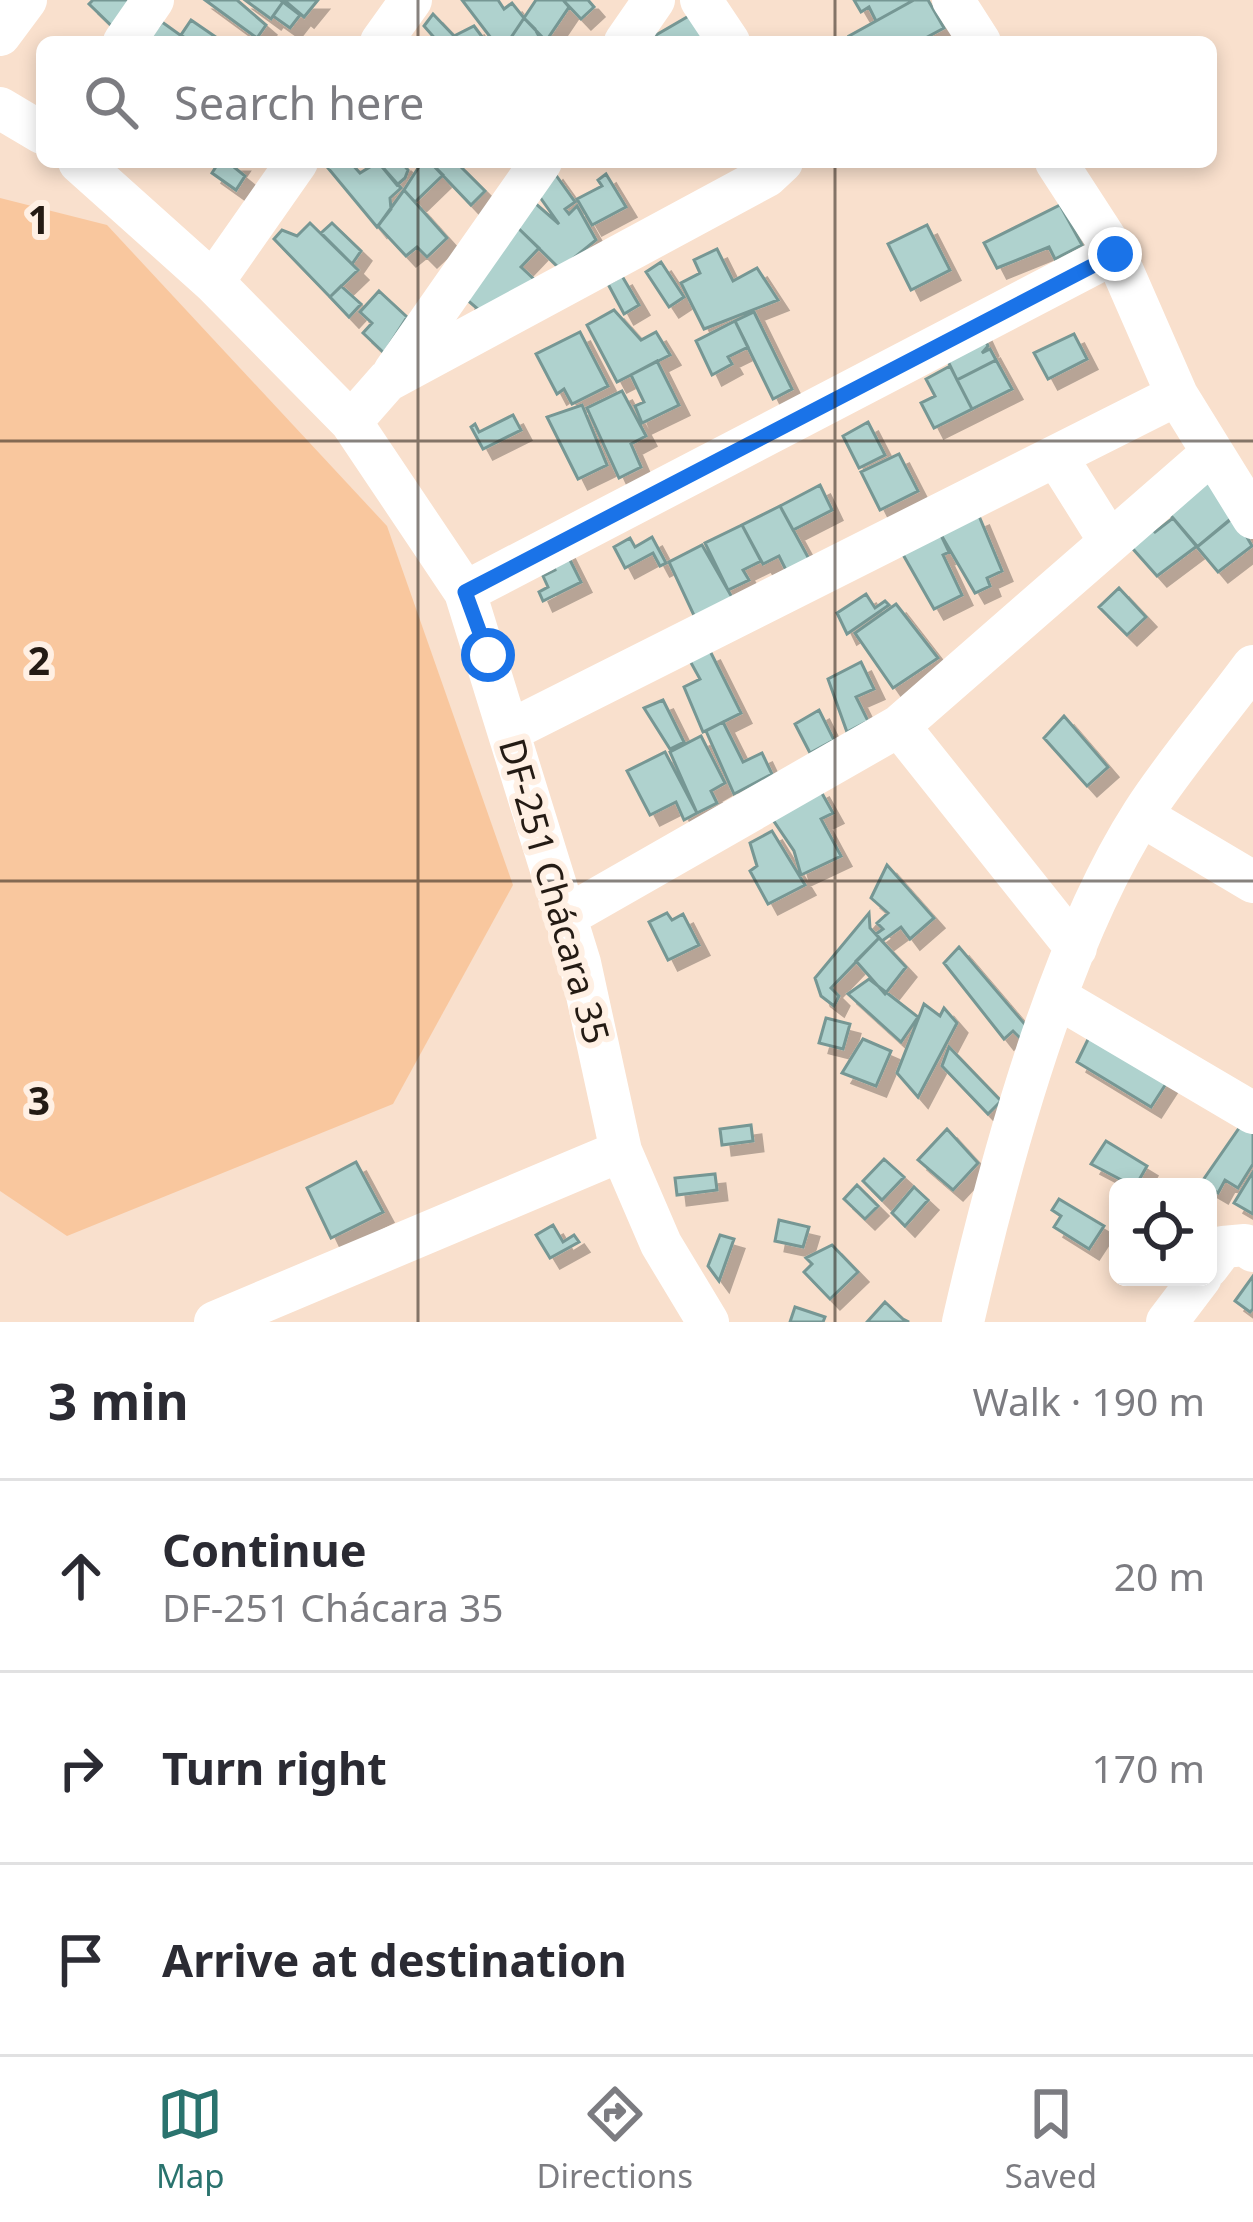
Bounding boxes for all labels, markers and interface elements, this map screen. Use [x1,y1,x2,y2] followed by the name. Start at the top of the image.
[36,36,1217,168] search box
[78,69,144,135] icon: search
[174,72,424,133] text: Search here
[28,192,50,245] text: 1
[1088,227,1142,281] route end
[461,628,515,682] route start
[28,633,50,686] text: 2
[488,733,622,1049] street label: DF-251 Chácara 35
[28,1073,50,1126] text: 3
[1109,1178,1217,1286] map controls
[1109,1178,1217,1286] button: locate
[48,1365,189,1435] text: 3 min
[972,1374,1205,1427] text: Walk · 190 m
[162,1519,367,1580] text: Continue
[48,1543,114,1609] icon: ahead
[1114,1549,1205,1602] text: 20 m
[162,1580,504,1633] text: DF-251 Chácara 35
[48,1735,114,1801] icon: right
[162,1737,387,1798] text: Turn right
[1091,1741,1205,1794] text: 170 m
[48,1927,114,1993] icon: arrive
[162,1929,627,1990] text: Arrive at destination
[156,2081,225,2198] tab: Map
[536,2081,693,2198] tab: Directions
[1005,2081,1097,2198] tab: Saved

